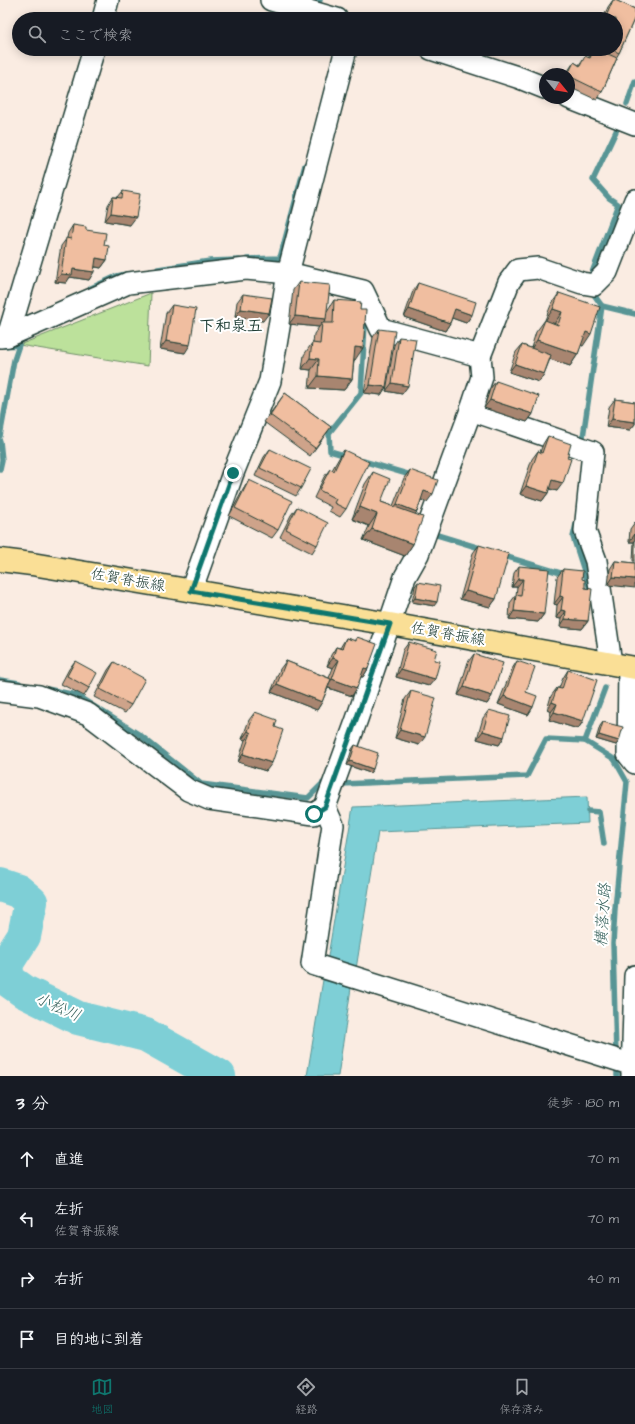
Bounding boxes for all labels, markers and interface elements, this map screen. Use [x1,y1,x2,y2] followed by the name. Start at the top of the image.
[12,12,623,56] search box
[26,23,48,45] icon: search
[58,25,133,46] text: ここで検索
[539,68,575,104] north arrow
[199,315,263,337] district label: 下和泉五
[224,464,242,482] route end
[89,563,167,597] street label: 佐賀脊振線
[409,617,487,651] street label: 佐賀脊振線
[305,805,323,823] route start
[590,881,616,948] water label: 横落水路
[32,987,84,1027] water label: 小松川
[16,1092,48,1116] text: 3 分
[547,1094,619,1112] text: 徒歩 · 180 m
[16,1148,38,1170] icon: ahead
[54,1149,84,1170] text: 直進
[587,1150,619,1168] text: 70 m
[54,1199,84,1220] text: 左折
[16,1208,38,1230] icon: left
[587,1210,619,1228] text: 70 m
[54,1222,119,1240] text: 佐賀脊振線
[16,1268,38,1290] icon: right
[54,1269,84,1290] text: 右折
[587,1270,619,1288] text: 40 m
[16,1328,38,1350] icon: arrive
[54,1329,144,1350] text: 目的地に到着
[91,1376,113,1417] tab: 地図
[295,1376,317,1417] tab: 経路
[500,1376,544,1417] tab: 保存済み

